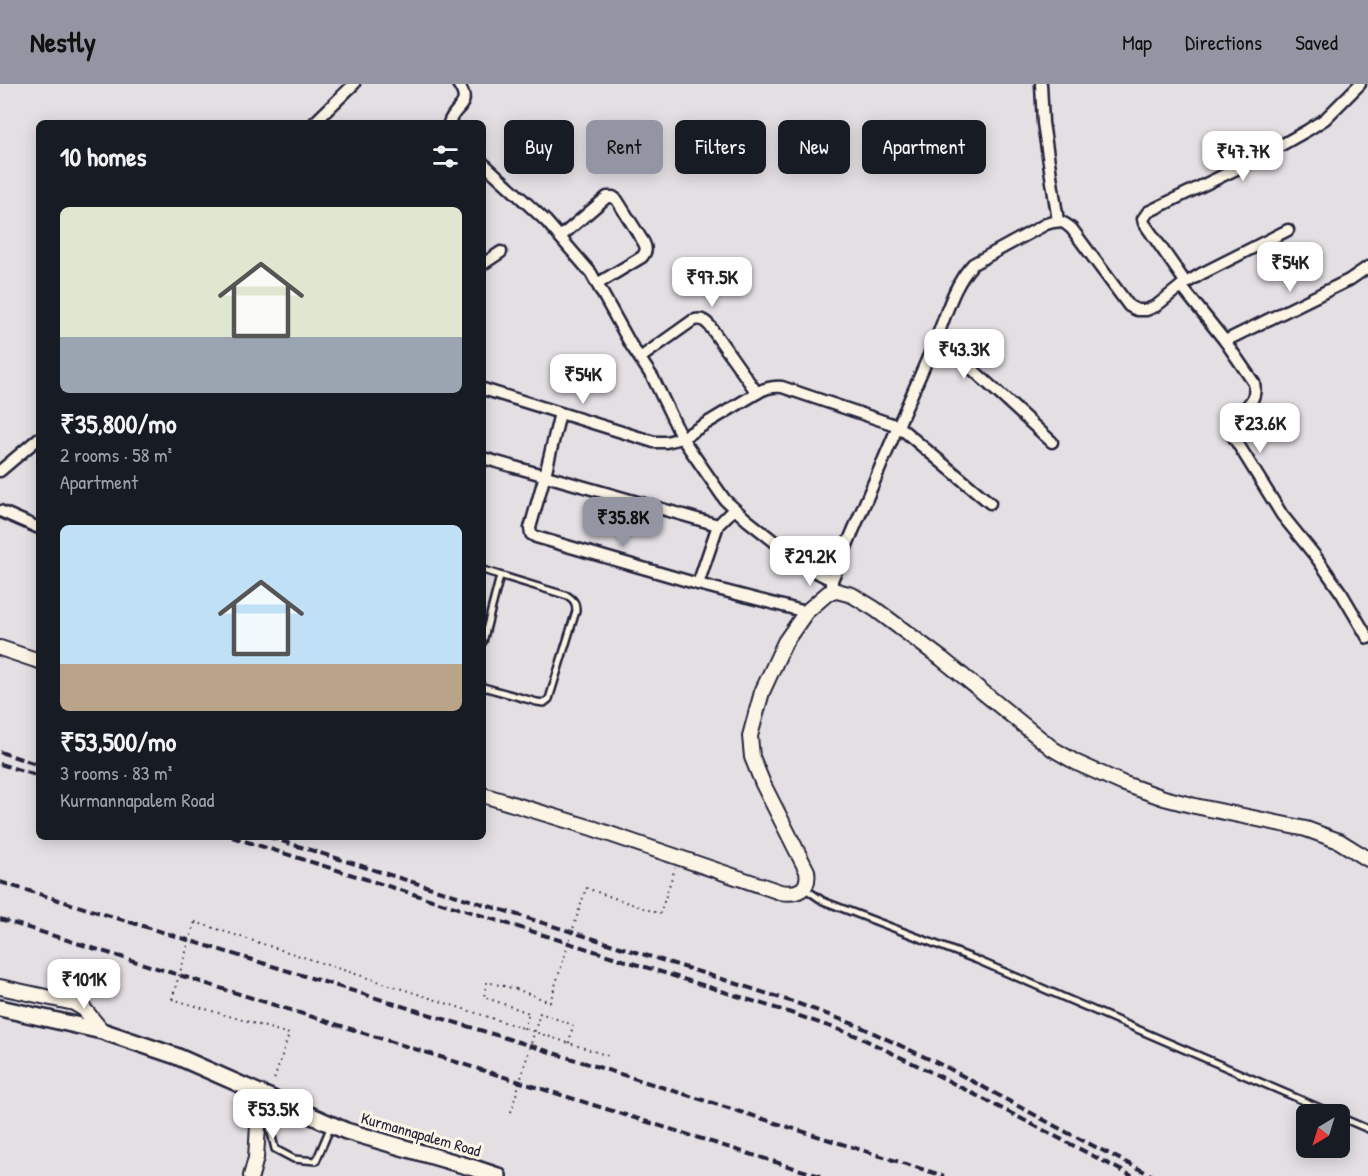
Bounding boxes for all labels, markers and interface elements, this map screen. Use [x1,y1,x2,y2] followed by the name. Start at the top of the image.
[30,23,96,61] text: Nestly
[1122,28,1152,57] text: Map
[1185,28,1262,57] text: Directions
[1295,28,1338,57] text: Saved
[504,120,574,174] chip: Buy
[586,120,663,174] chip: Rent
[675,120,766,174] chip: Filters
[778,120,850,174] chip: New
[862,120,986,174] chip: Apartment
[1194,131,1292,182] pin: ₹47.7K
[1216,137,1270,164] text: ₹47.7K
[60,139,147,174] text: 10 homes
[429,140,462,173] icon: filters
[1254,242,1326,293] pin: ₹54K
[207,246,315,354] icon: home
[1271,248,1309,275] text: ₹54K
[663,257,761,308] pin: ₹97.5K
[686,263,738,290] text: ₹97.5K
[915,329,1013,380] pin: ₹43.3K
[938,335,990,362] text: ₹43.3K
[547,354,619,405] pin: ₹54K
[564,360,602,387] text: ₹54K
[1211,403,1309,454] pin: ₹23.6K
[60,406,176,441] text: ₹35,800/mo
[1234,409,1286,436] text: ₹23.6K
[60,441,172,468] text: 2 rooms · 58 m²
[60,468,138,495] text: Apartment
[574,497,672,548] pin: ₹35.8K
[597,503,649,530] text: ₹35.8K
[761,536,859,587] pin: ₹29.2K
[784,542,836,569] text: ₹29.2K
[207,564,315,672] icon: home
[60,724,176,759] text: ₹53,500/mo
[60,759,172,786] text: 3 rooms · 83 m²
[60,786,214,813] text: Kurmannapalem Road
[42,959,126,1010] pin: ₹101K
[61,965,107,992] text: ₹101K
[224,1089,322,1140] pin: ₹53.5K
[247,1095,299,1122] text: ₹53.5K
[1296,1104,1350,1158] north arrow
[1296,1104,1350,1158] map controls
[359,1106,483,1162] street label: Kurmannapalem Road

